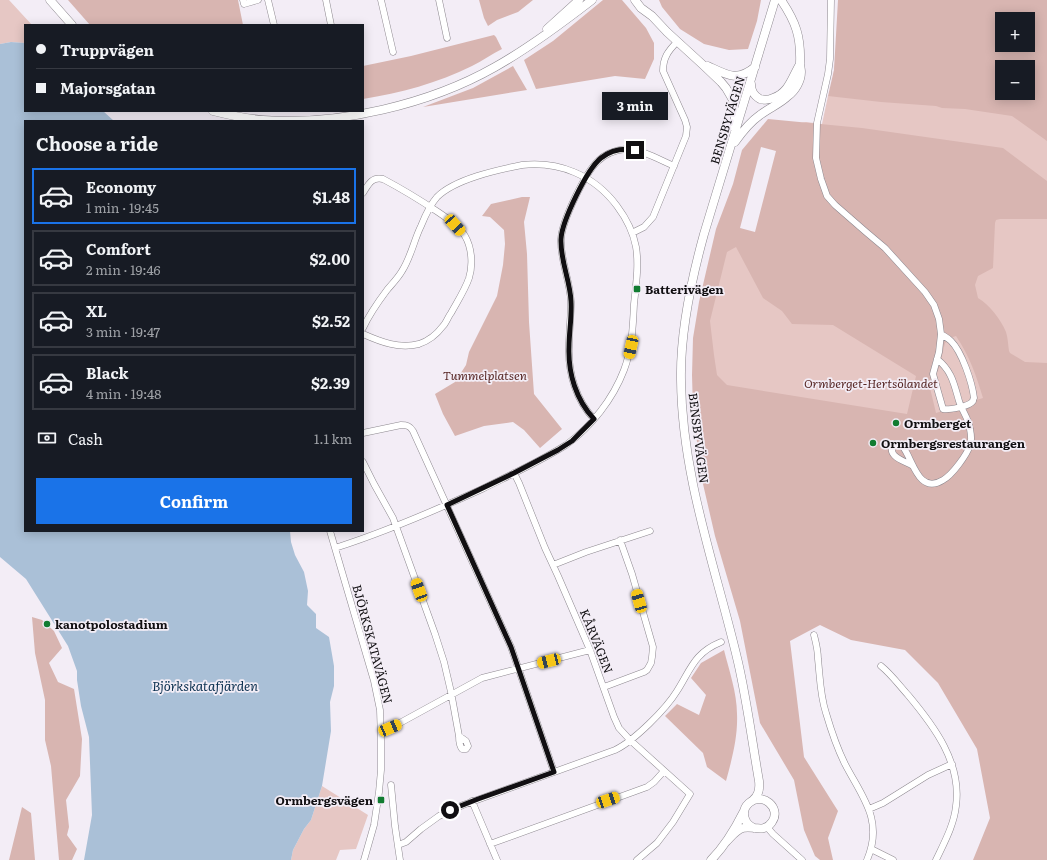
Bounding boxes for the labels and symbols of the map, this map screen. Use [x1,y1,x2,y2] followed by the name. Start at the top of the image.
[705,74,749,166] street label: BENSBYVÄGEN
[602,92,668,120] callout: 3 min
[626,141,644,159] route end
[443,212,467,238] car
[645,280,724,298] place label: Batterivägen
[632,284,642,294] marker: Batterivägen
[623,334,639,360] car
[443,366,527,384] park label: Tummelplatsen
[804,374,938,392] park label: Ormberget-Hertsölandet
[684,392,714,484] street label: BENSBYVÄGEN
[904,414,972,432] place label: Ormberget
[891,418,901,428] marker: Ormberget
[881,434,1026,452] place label: Ormbergsrestaurangen
[868,438,878,448] marker: Ormbergsrestaurangen
[409,577,429,603] car
[348,582,398,706] street label: BJÖRKSKATAVÄGEN
[630,588,648,614] car
[576,606,618,676] street label: KÅRVÄGEN
[55,615,168,633] place label: kanotpolostadium
[42,619,52,629] marker: kanotpolostadium
[536,652,562,670] car
[152,676,258,695] water label: Björkskatafjärden
[377,718,403,738] car
[595,790,621,810] car
[275,791,374,809] place label: Ormbergsvägen
[376,795,386,805] marker: Ormbergsvägen
[441,801,459,819] route start

